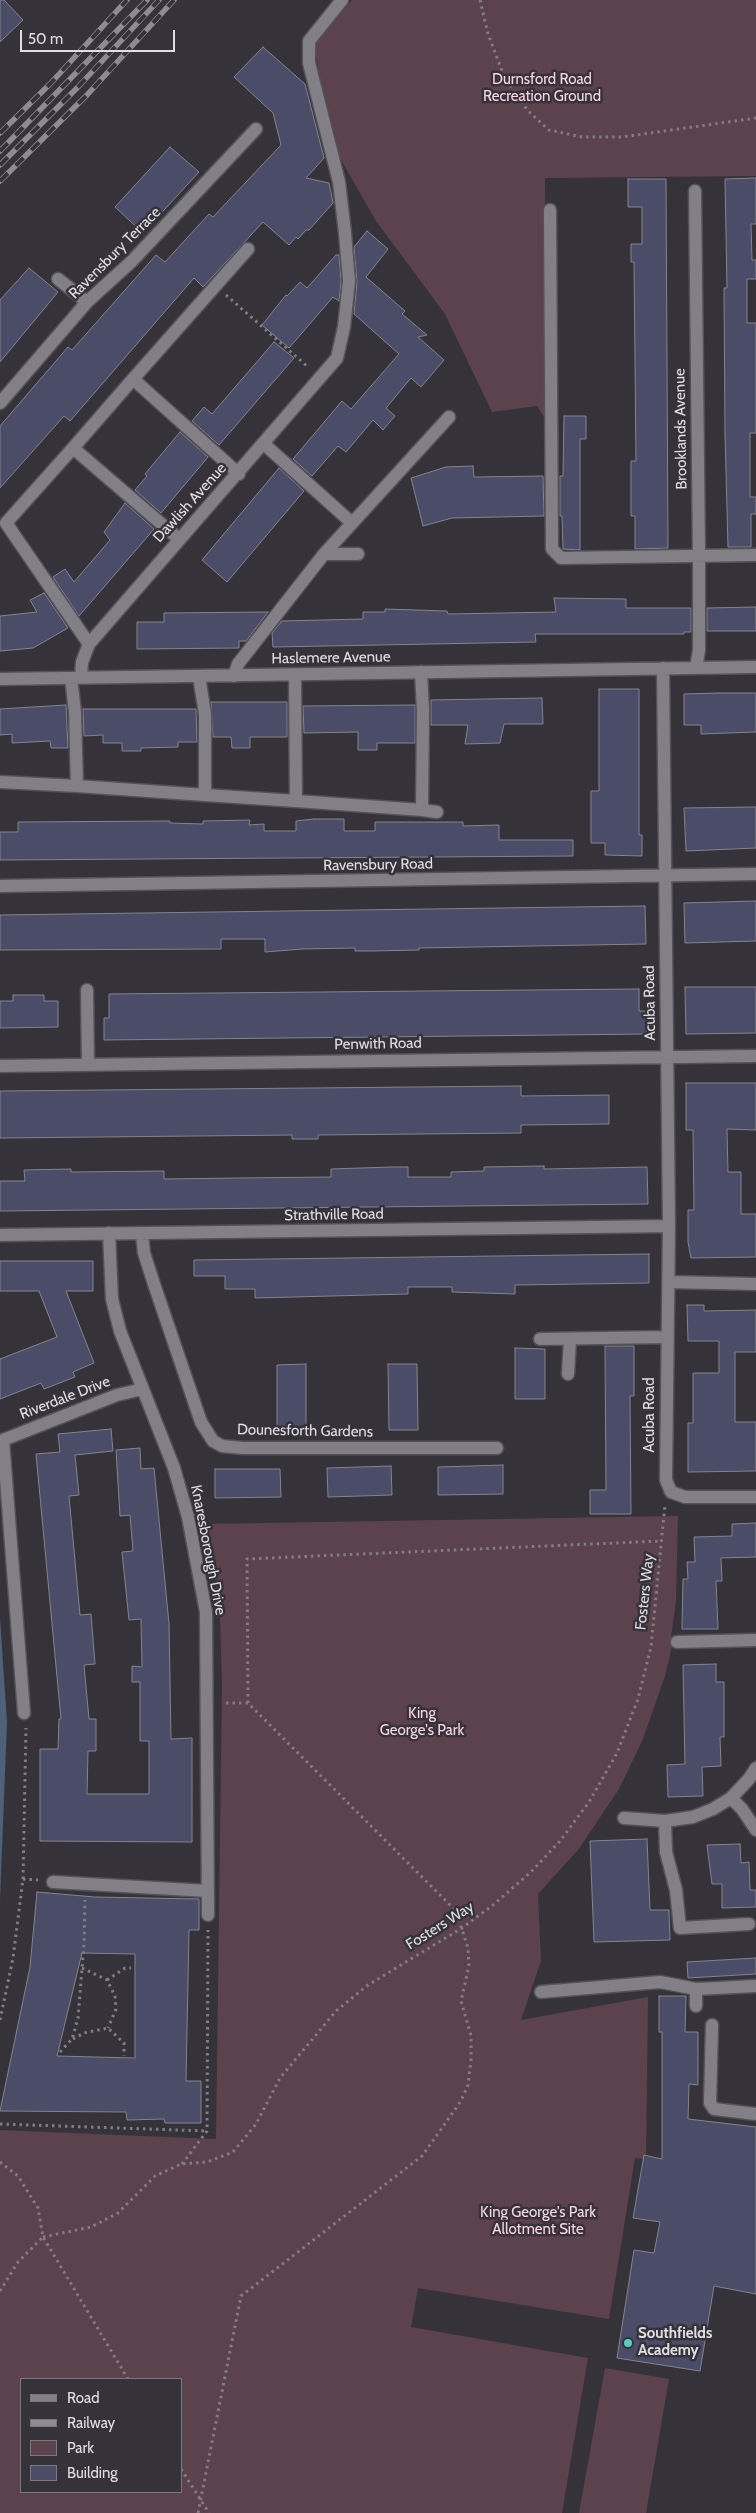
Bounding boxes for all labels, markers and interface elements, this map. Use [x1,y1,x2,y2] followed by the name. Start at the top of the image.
[22,20,178,52] scale bar
[28,30,63,48] text: 50 m
[483,71,601,106] park label: Durnsford Road Recreation Ground
[65,203,165,303] street label: Ravensbury Terrace
[671,368,691,490] street label: Brooklands Avenue
[150,460,230,546] street label: Dawlish Avenue
[271,648,391,668] street label: Haslemere Avenue
[323,855,433,875] street label: Ravensbury Road
[640,965,660,1041] street label: Acuba Road
[334,1034,422,1054] street label: Penwith Road
[284,1205,384,1225] street label: Strathville Road
[17,1373,113,1423] street label: Riverdale Drive
[641,1377,659,1453] street label: Acuba Road
[237,1421,373,1441] street label: Dounesforth Gardens
[187,1483,229,1617] street label: Knaresborough Drive
[632,1553,658,1631] street label: Fosters Way
[380,1705,464,1740] park label: King George's Park
[403,1898,477,1954] street label: Fosters Way
[480,2204,596,2239] park label: King George's Park Allotment Site
[638,2325,712,2360] place label: Southfields Academy
[622,2337,634,2349] marker: Southfields Academy
[20,2378,182,2493] legend
[67,2389,100,2407] text: Road
[67,2414,115,2432] text: Railway
[67,2439,94,2457] text: Park
[67,2464,118,2482] text: Building

